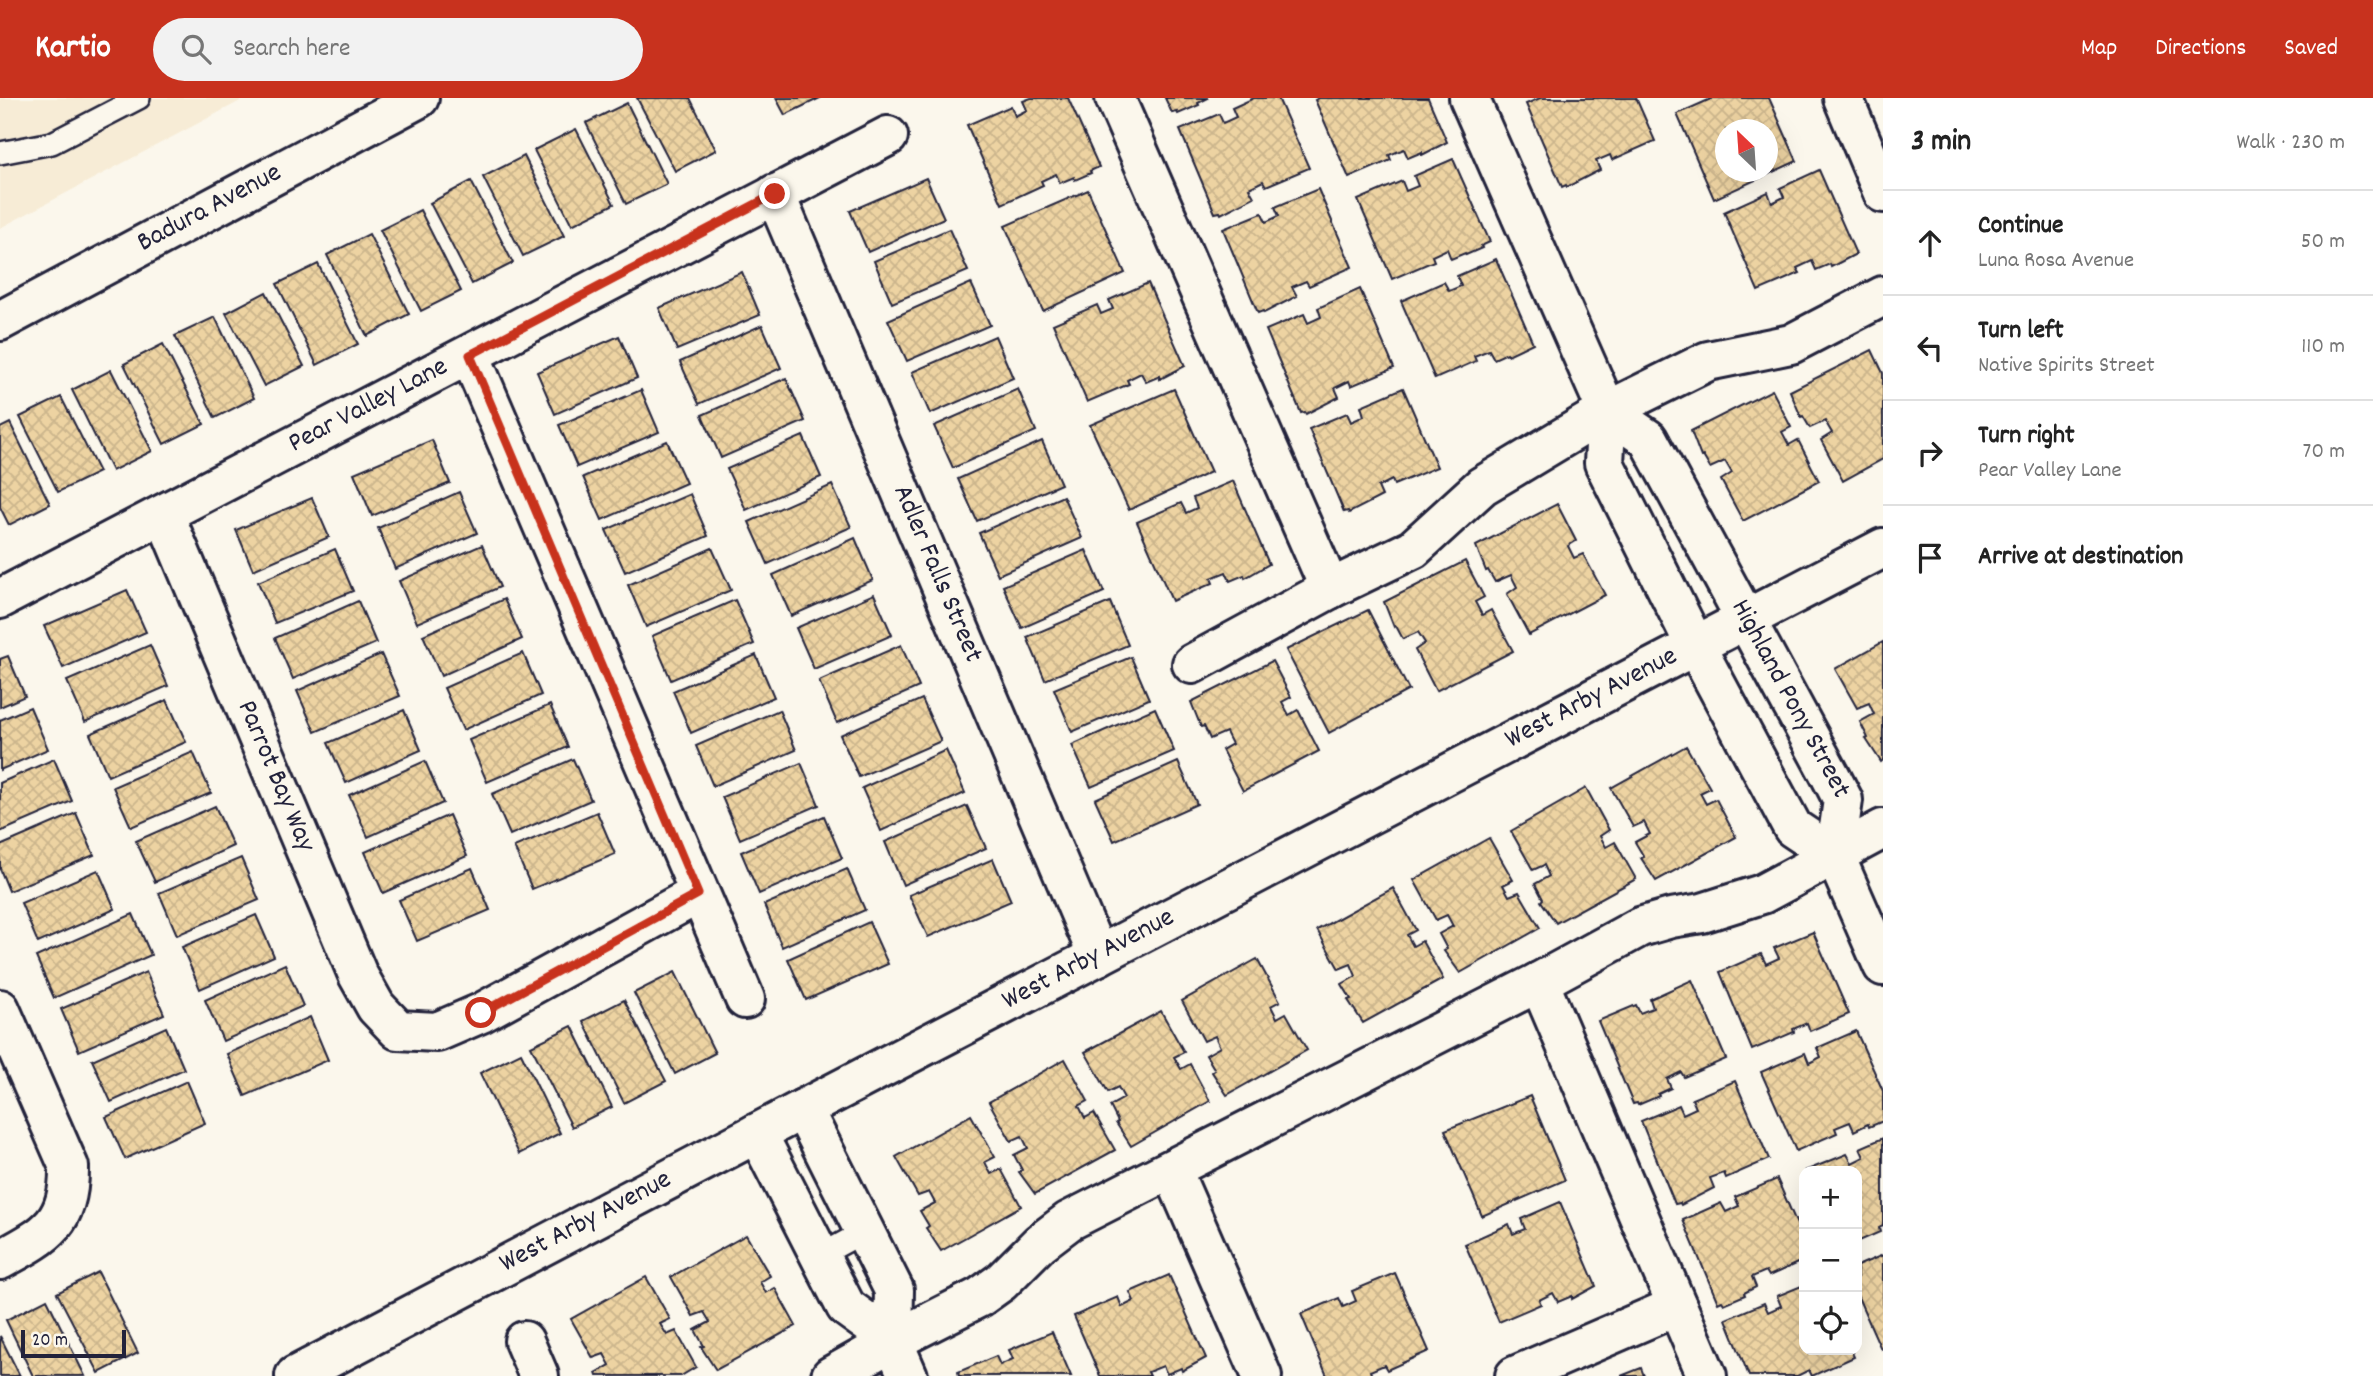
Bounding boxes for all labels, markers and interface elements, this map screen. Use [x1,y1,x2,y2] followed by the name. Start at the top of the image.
[153,18,643,81] search box
[35,26,111,73] text: Kartio
[177,30,215,68] icon: search
[233,31,350,68] text: Search here
[2081,32,2117,66] text: Map
[2155,32,2246,66] text: Directions
[2284,32,2338,66] text: Saved
[1715,119,1778,182] north arrow
[1911,122,1971,165] text: 3 min
[2236,127,2345,160] text: Walk · 230 m
[131,154,289,264] street label: Badura Avenue
[759,178,790,209] route end
[1978,208,2063,245] text: Continue
[1911,224,1949,262] icon: ahead
[2301,226,2345,259] text: 50 m
[1978,245,2134,278] text: Luna Rosa Avenue
[1978,313,2064,350] text: Turn left
[1911,329,1949,367] icon: left
[2301,331,2345,364] text: 110 m
[282,349,456,465] street label: Pear Valley Lane
[1978,350,2155,383] text: Native Spirits Street
[1978,418,2075,455] text: Turn right
[1911,434,1949,472] icon: right
[2303,436,2345,469] text: 70 m
[1978,455,2122,488] text: Pear Valley Lane
[881,479,992,669] street label: Adler Falls Street
[1911,539,1949,577] icon: arrive
[1978,539,2183,576] text: Arrive at destination
[1719,593,1859,806] street label: Highland Pony Street
[1499,638,1685,761] street label: West Arby Avenue
[225,695,324,859] street label: Parrot Bay Way
[996,899,1182,1022] street label: West Arby Avenue
[465,997,496,1028] route start
[493,1161,679,1285] street label: West Arby Avenue
[1799,1166,1862,1355] map controls
[1799,1166,1862,1229] button: +
[1799,1229,1862,1292] button: −
[1799,1292,1862,1355] button: locate
[21,1327,126,1359] scale bar
[32,1328,68,1355] text: 20 m

